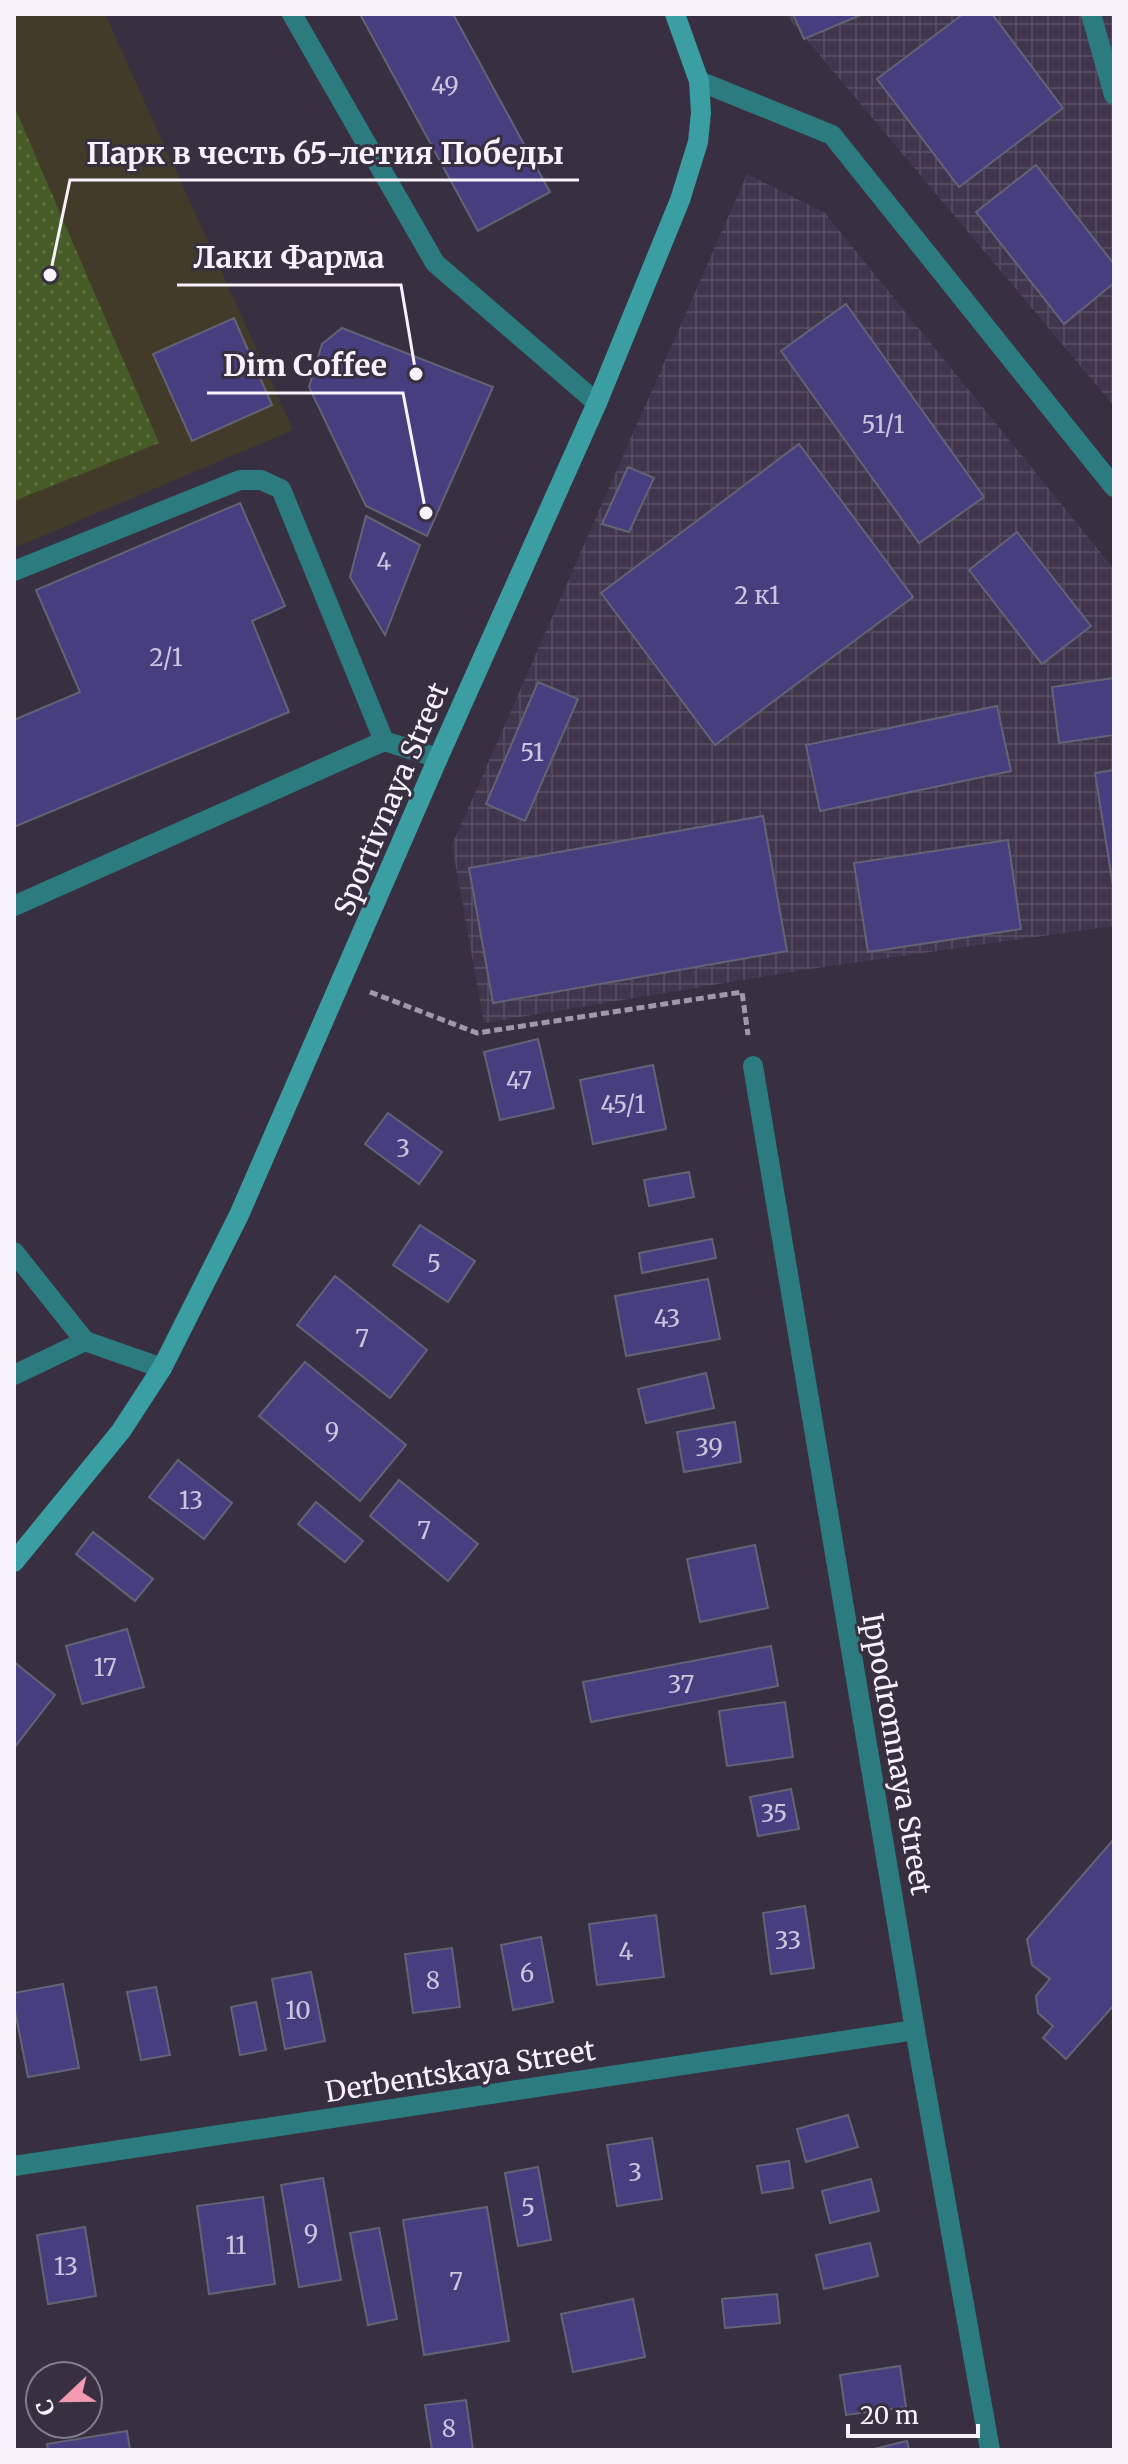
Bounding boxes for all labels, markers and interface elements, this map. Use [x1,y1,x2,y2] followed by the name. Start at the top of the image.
[431,70,459,101] house number: 49
[70,126,579,180] callout: Парк в честь 65-летия Победы
[86,134,564,172] text: Парк в честь 65-летия Победы
[177,231,401,285] callout: Лаки Фарма
[193,238,385,276] text: Лаки Фарма
[207,339,403,393] callout: Dim Coffee
[223,346,387,384] text: Dim Coffee
[862,409,905,440] house number: 51/1
[377,546,392,577] house number: 4
[734,580,780,611] house number: 2 к1
[149,642,183,673] house number: 2/1
[326,677,456,921] street label: Sportivnaya Street
[520,737,544,768] house number: 51
[506,1065,532,1096] house number: 47
[601,1089,646,1120] house number: 45/1
[396,1133,410,1164] house number: 3
[427,1248,441,1279] house number: 5
[654,1303,680,1334] house number: 43
[355,1323,369,1354] house number: 7
[325,1416,339,1447] house number: 9
[695,1432,723,1463] house number: 39
[179,1485,203,1516] house number: 13
[417,1515,431,1546] house number: 7
[854,1610,940,1898] street label: Ippodromnaya Street
[93,1652,117,1683] house number: 17
[668,1669,694,1700] house number: 37
[761,1798,787,1829] house number: 35
[775,1925,801,1956] house number: 33
[619,1936,634,1967] house number: 4
[520,1958,534,1989] house number: 6
[426,1965,440,1996] house number: 8
[285,1995,311,2026] house number: 10
[322,2032,598,2110] street label: Derbentskaya Street
[628,2157,642,2188] house number: 3
[521,2192,535,2223] house number: 5
[304,2218,318,2249] house number: 9
[226,2230,247,2261] house number: 11
[54,2251,78,2282] house number: 13
[449,2266,463,2297] house number: 7
[24,2360,104,2440] north arrow
[848,2388,978,2438] scale bar
[30,2395,61,2420] text: С
[860,2400,919,2431] text: 20 m
[442,2413,456,2444] house number: 8

